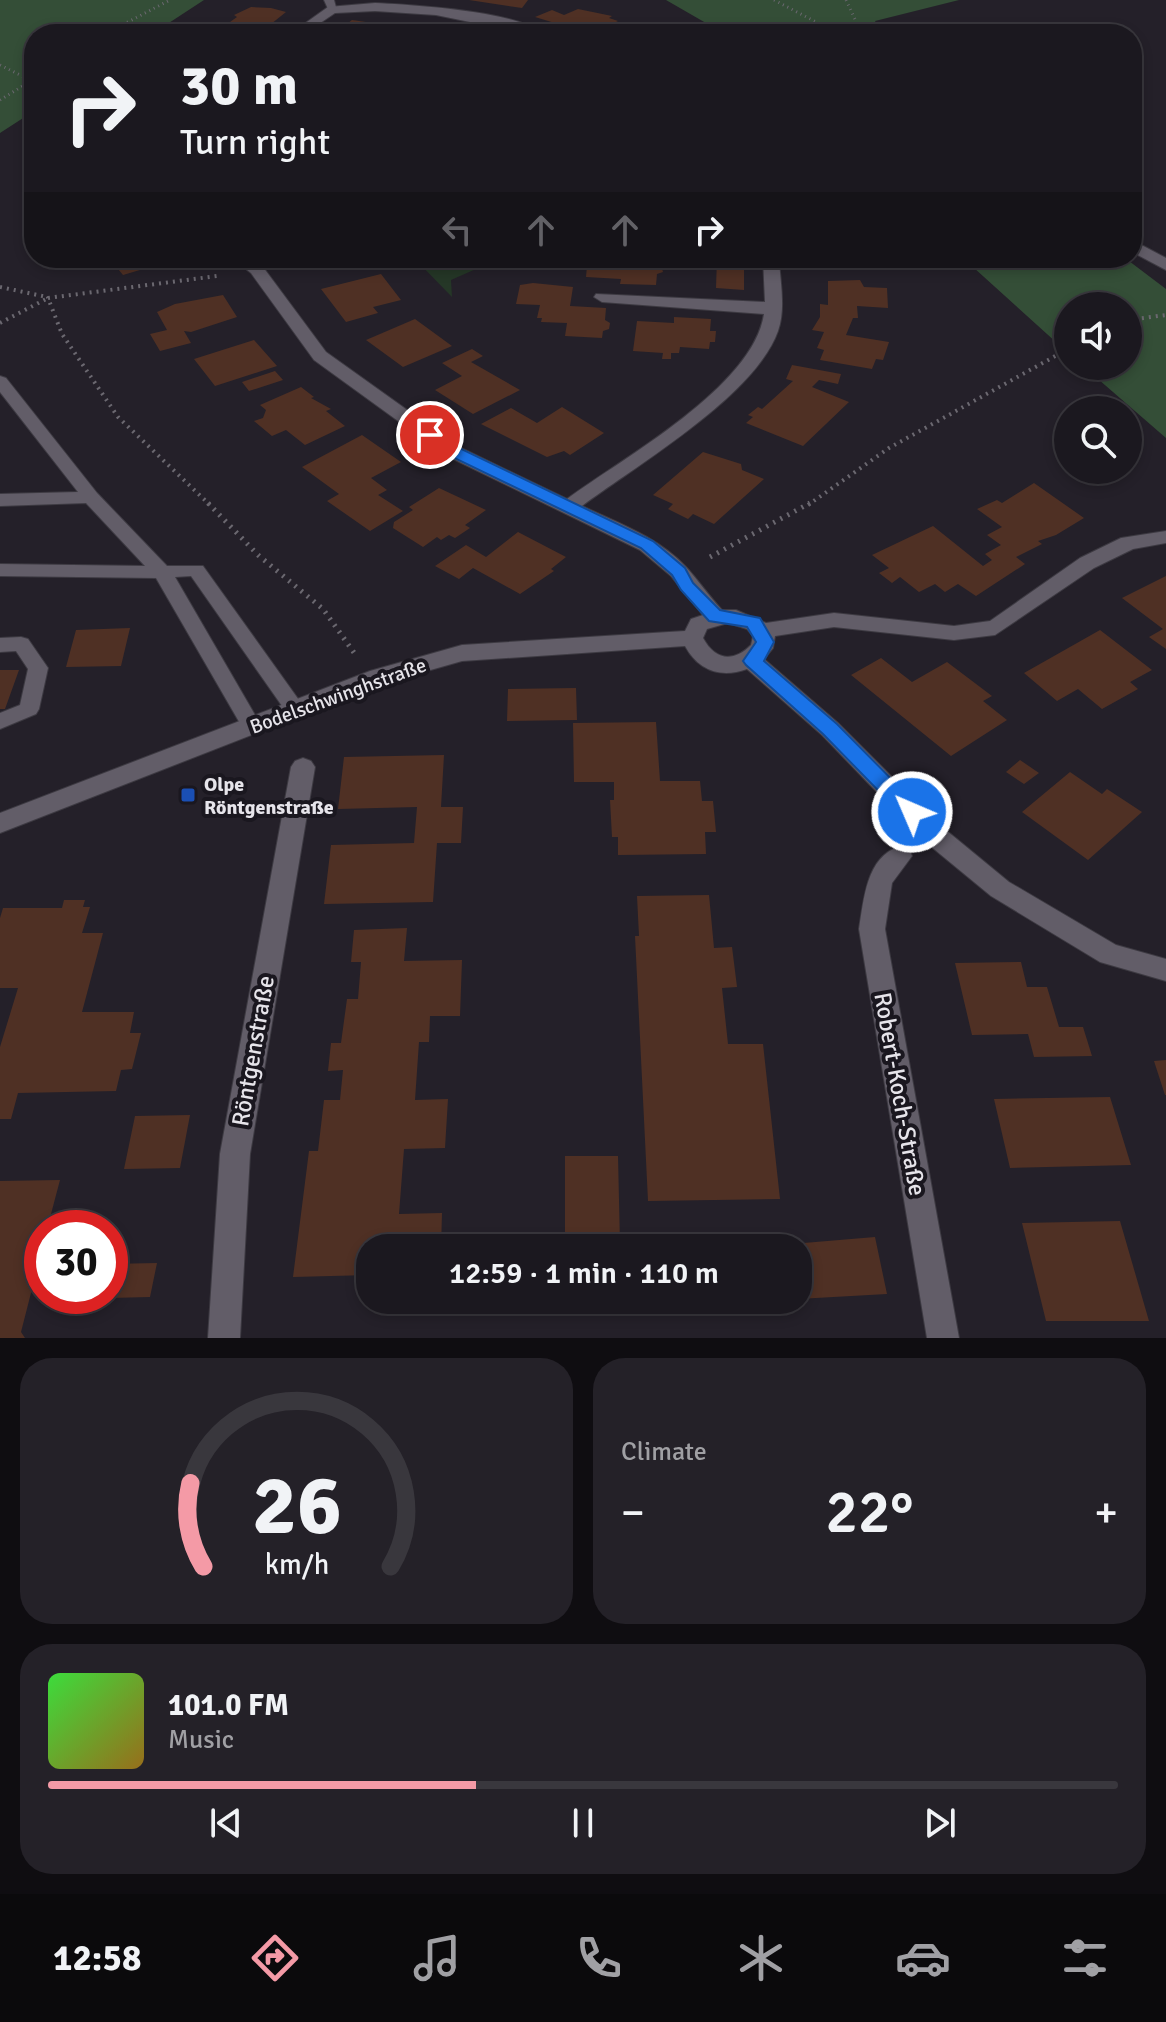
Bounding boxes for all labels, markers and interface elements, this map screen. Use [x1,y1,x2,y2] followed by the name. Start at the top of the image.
[180,51,298,120] text: 30 m
[48,56,152,160] icon: right
[180,120,330,165] text: Turn right
[435,208,479,252] icon: left
[519,208,563,252] icon: ahead
[603,208,647,252] icon: ahead
[687,208,731,252] icon: right
[1054,292,1142,484] map controls
[1054,292,1142,380] button: sound
[1054,396,1142,484] button: search
[396,401,464,469] pin
[408,413,452,457] icon: arrive
[246,652,430,740] street label: Bodelschwinghstraße
[870,770,954,854] position arrow
[204,772,334,820] place label: Olpe Röntgenstraße
[179,786,197,804] marker: Olpe Röntgenstraße
[225,973,281,1129] street label: Röntgenstraße
[867,990,933,1198] street label: Robert-Koch-Straße
[24,1210,128,1314] speed limit sign: 30
[449,1255,719,1292] text: 12:59 · 1 min · 110 m
[621,1436,707,1468] text: Climate
[252,1455,341,1557] text: 26
[826,1476,913,1550] text: 22°
[621,1486,645,1540] text: −
[1094,1486,1118,1540] text: +
[264,1547,329,1582] text: km/h
[168,1687,289,1724] text: 101.0 FM
[168,1724,234,1756] text: Music
[204,1801,248,1845] icon: previous
[561,1801,605,1845] icon: pause
[918,1801,962,1845] icon: next
[247,1930,303,1986] icon: directions
[409,1930,465,1986] icon: music
[571,1930,627,1986] icon: phone
[733,1930,789,1986] icon: climate
[895,1930,951,1986] icon: car
[1057,1930,1113,1986] icon: filters
[53,1936,141,1981] text: 12:58

